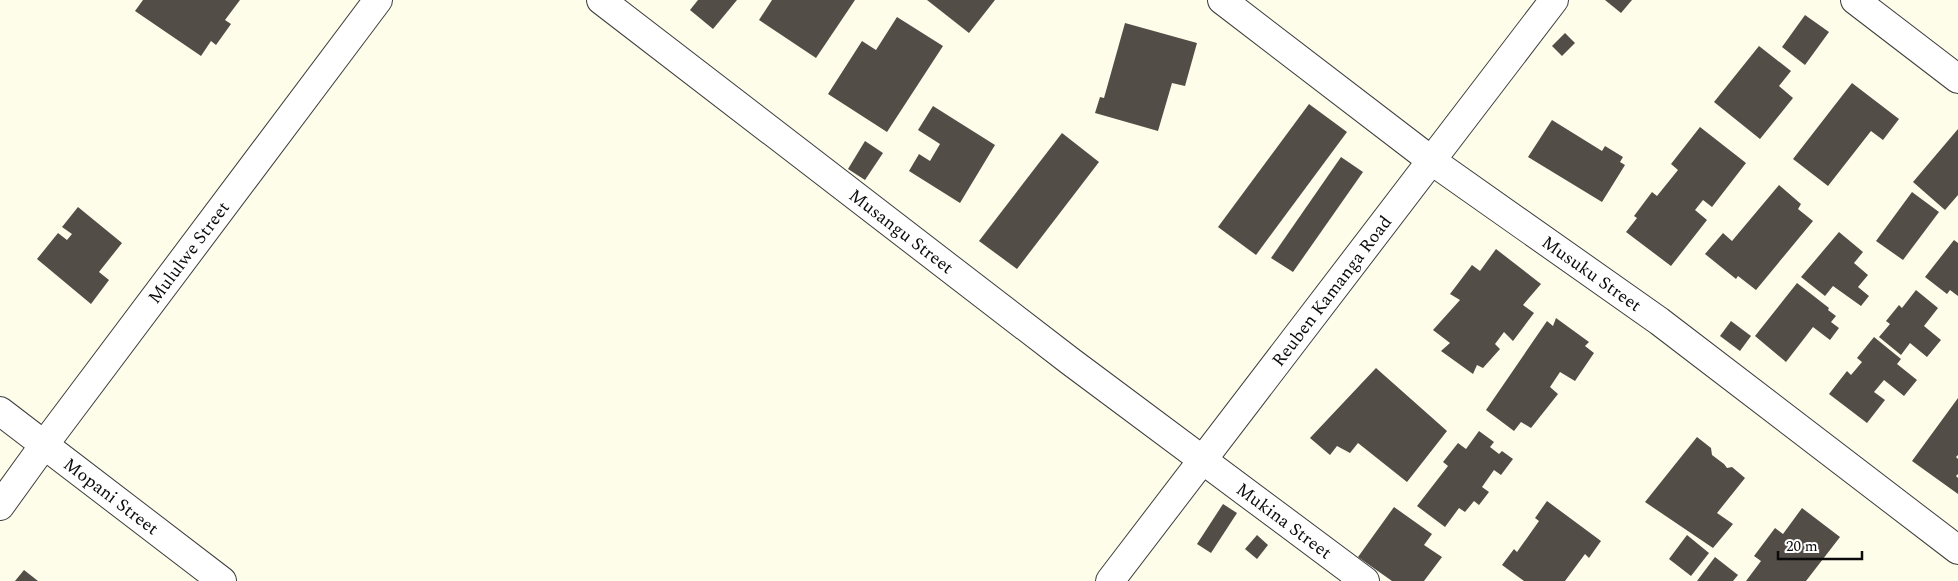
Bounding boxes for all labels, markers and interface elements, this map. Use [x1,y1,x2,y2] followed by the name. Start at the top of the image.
[843,182,960,280] street label: Musangu Street
[141,195,236,309] street label: Mululwe Street
[1265,210,1398,372] street label: Reuben Kamanga Road
[1536,229,1647,318] street label: Musuku Street
[58,451,165,541] street label: Mopani Street
[1231,476,1338,566] street label: Mukina Street
[1778,528,1862,560] scale bar
[1786,535,1818,558] text: 20 m

